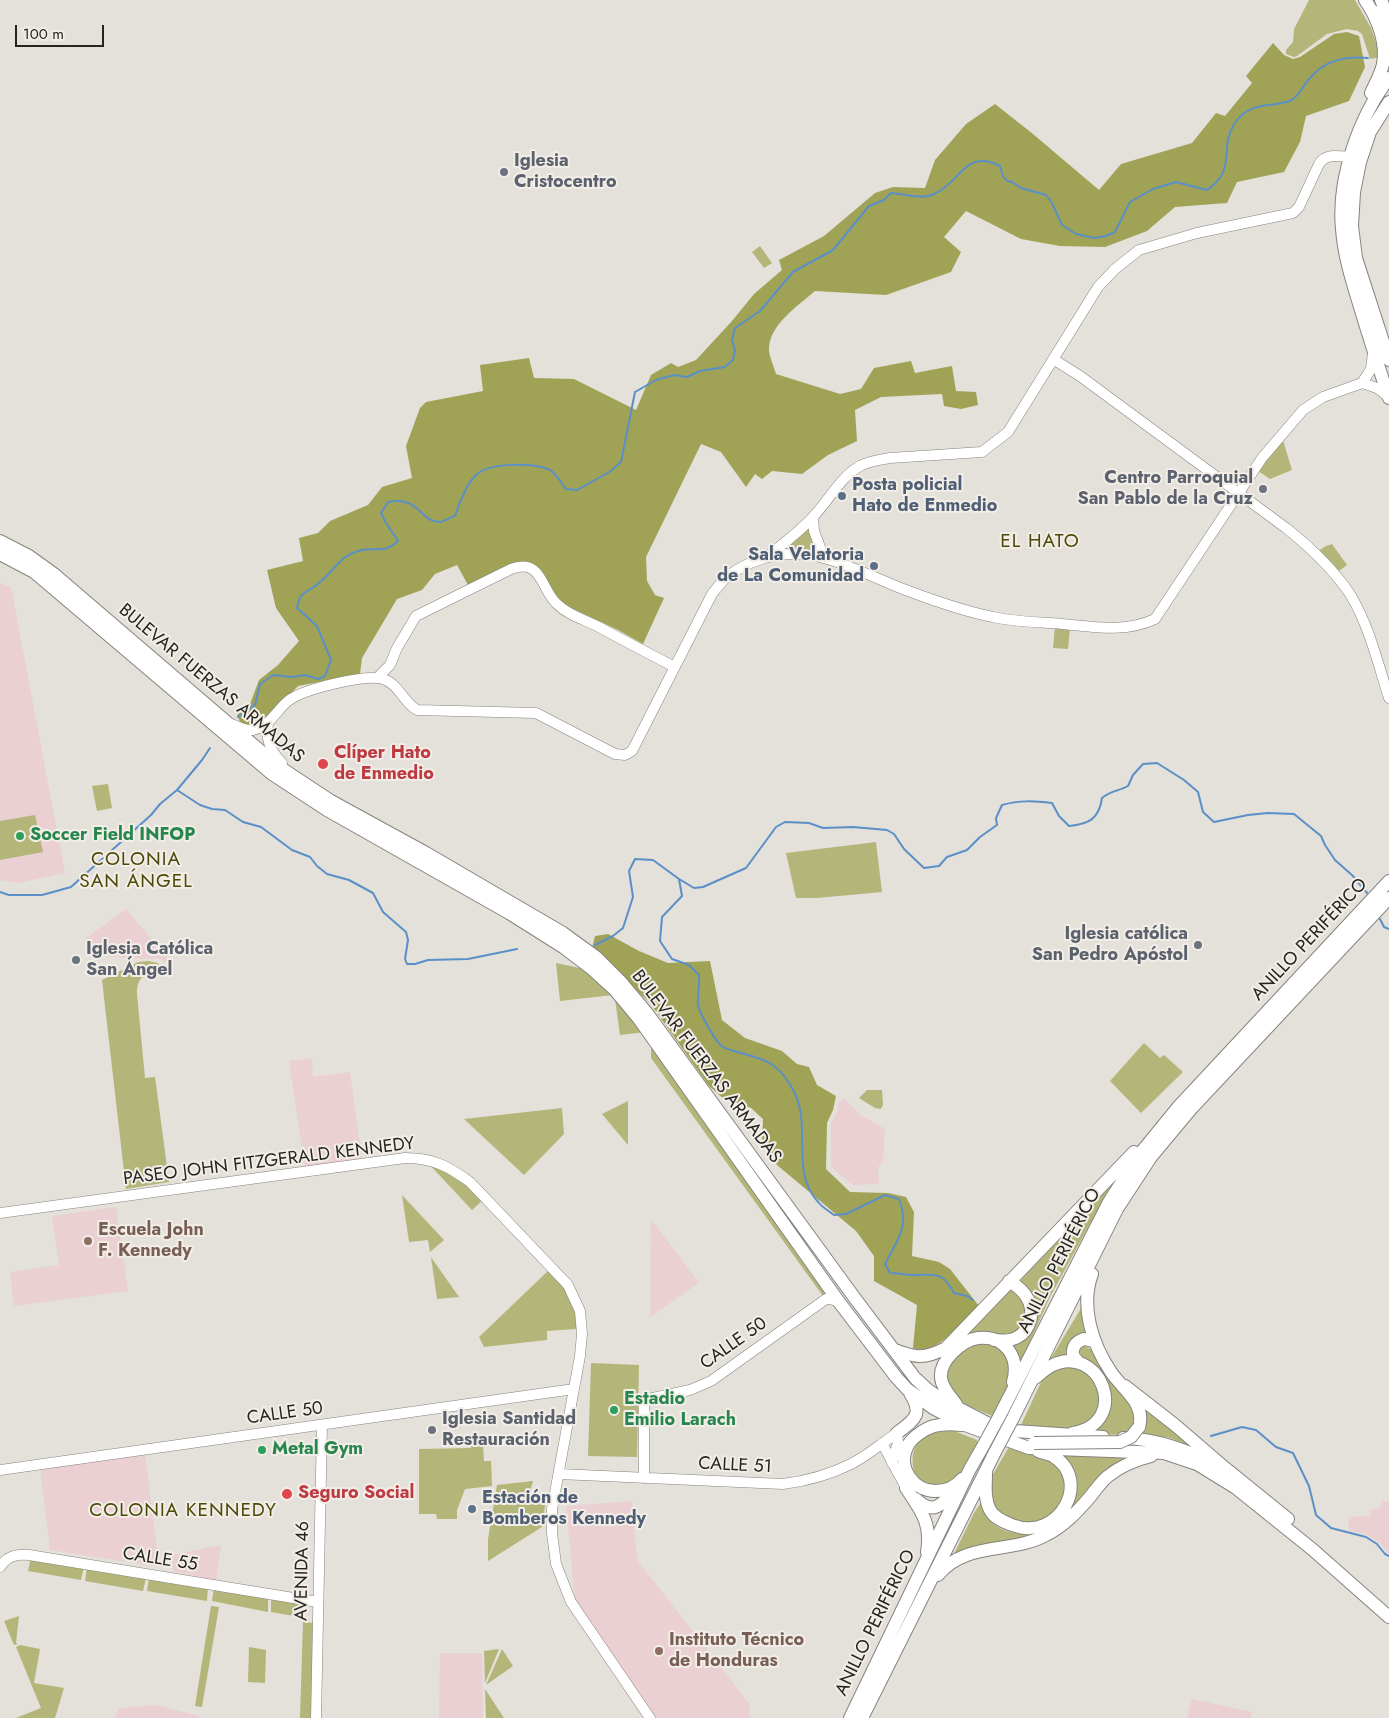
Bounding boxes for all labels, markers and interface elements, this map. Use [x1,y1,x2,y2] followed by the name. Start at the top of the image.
[18,15,106,47] scale bar
[23,23,64,45] text: 100 m
[514,151,617,193] place label: Iglesia Cristocentro
[498,166,510,178] marker: Iglesia Cristocentro
[1077,468,1253,510] place label: Centro Parroquial San Pablo de la Cruz
[852,475,997,518] place label: Posta policial Hato de Enmedio
[1257,483,1269,495] marker: Centro Parroquial San Pablo de la Cruz
[836,490,848,502] marker: Posta policial Hato de Enmedio
[999,531,1081,553] district label: EL HATO
[717,545,864,588] place label: Sala Velatoria de La Comunidad
[868,560,880,572] marker: Sala Velatoria de La Comunidad
[114,600,308,768] street label: BULEVAR FUERZAS ARMADAS
[334,743,434,786] place label: Clíper Hato de Enmedio
[316,757,330,771] marker: Clíper Hato de Enmedio
[30,825,195,847] place label: Soccer Field INFOP
[14,830,26,842] marker: Soccer Field INFOP
[78,849,194,893] district label: COLONIA SAN ÁNGEL
[1248,874,1372,1006] street label: ANILLO PERIFÉRICO
[1032,924,1188,966] place label: Iglesia católica San Pedro Apóstol
[86,939,213,982] place label: Iglesia Católica San Ángel
[1192,939,1204,951] marker: Iglesia católica San Pedro Apóstol
[70,954,82,966] marker: Iglesia Católica San Ángel
[626,966,786,1168] street label: BULEVAR FUERZAS ARMADAS
[122,1133,416,1191] street label: PASEO JOHN FITZGERALD KENNEDY
[1014,1185,1106,1337] street label: ANILLO PERIFÉRICO
[98,1220,204,1262] place label: Escuela John F. Kennedy
[82,1235,94,1247] marker: Escuela John F. Kennedy
[697,1313,771,1375] street label: CALLE 50
[624,1389,736,1432] place label: Estadio Emilio Larach
[246,1398,324,1430] street label: CALLE 50
[608,1404,620,1416] marker: Estadio Emilio Larach
[442,1409,576,1452] place label: Iglesia Santidad Restauración
[426,1424,438,1436] marker: Iglesia Santidad Restauración
[272,1439,363,1461] place label: Metal Gym
[256,1444,268,1456] marker: Metal Gym
[698,1453,772,1479] street label: CALLE 51
[298,1483,414,1505] place label: Seguro Social
[280,1487,294,1501] marker: Seguro Social
[482,1488,646,1530] place label: Estación de Bomberos Kennedy
[87,1500,279,1522] district label: COLONIA KENNEDY
[466,1503,478,1515] marker: Estación de Bomberos Kennedy
[291,1521,315,1621] street label: AVENIDA 46
[121,1543,199,1577] street label: CALLE 55
[831,1546,921,1700] street label: ANILLO PERIFÉRICO
[669,1630,804,1672] place label: Instituto Técnico de Honduras
[653,1645,665,1657] marker: Instituto Técnico de Honduras

